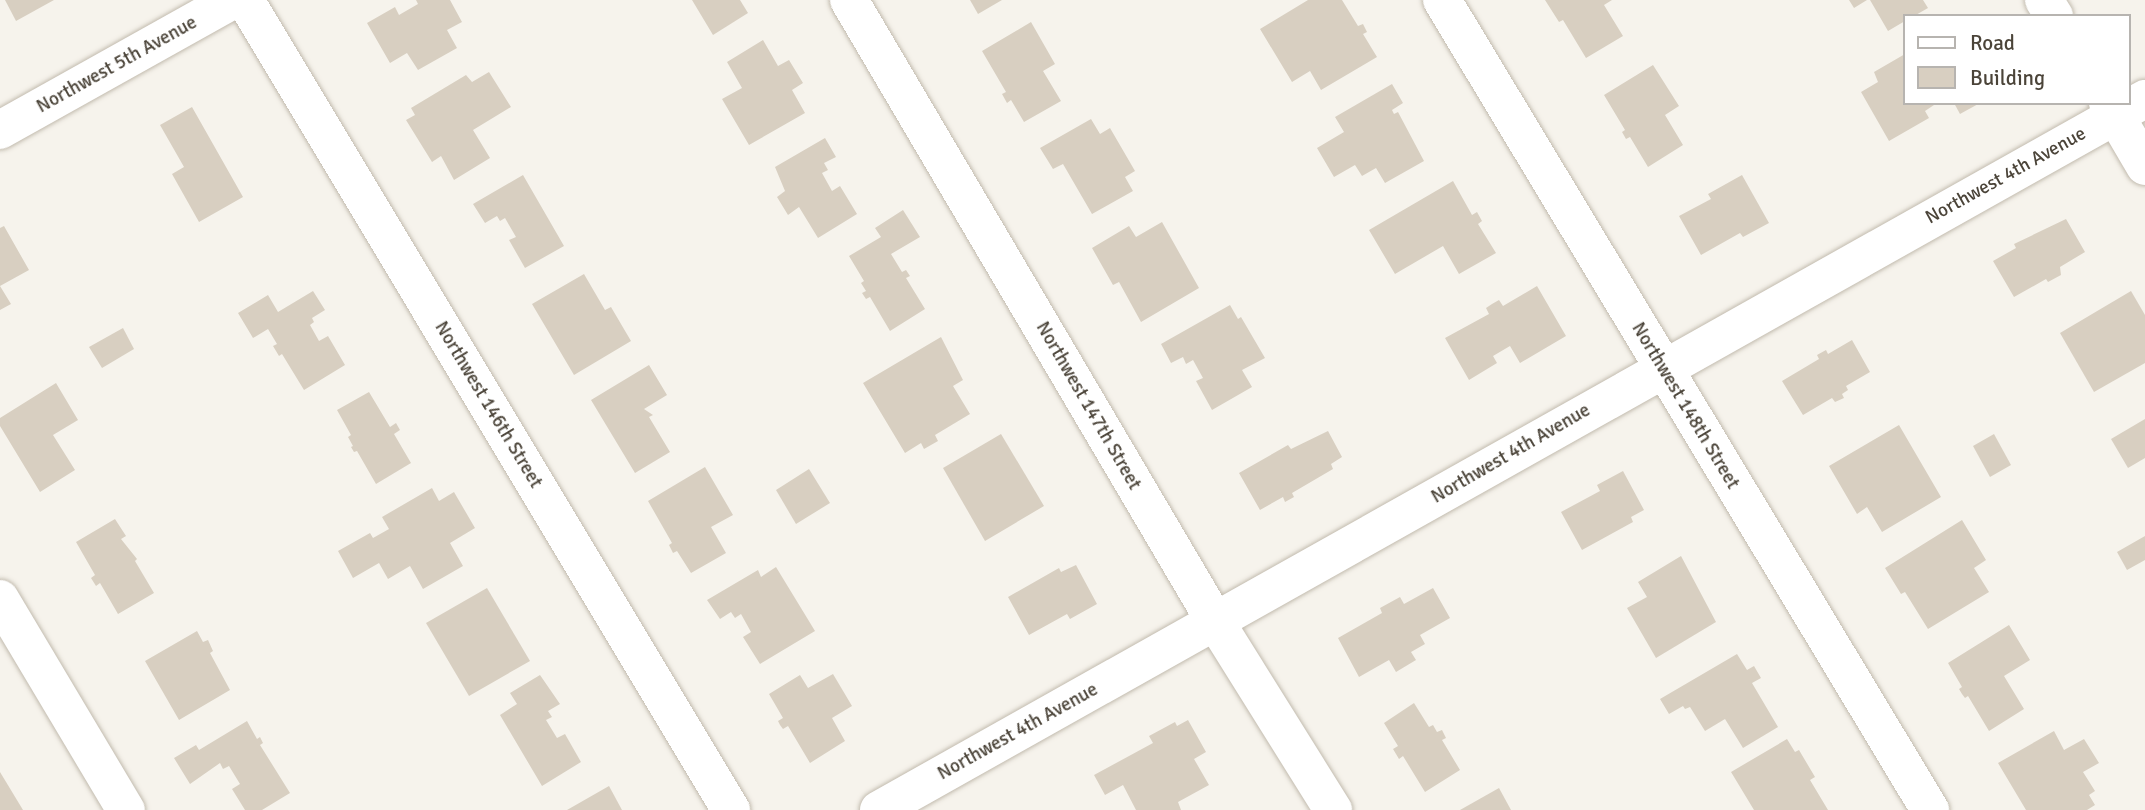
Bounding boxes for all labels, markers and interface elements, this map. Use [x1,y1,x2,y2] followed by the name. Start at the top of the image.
[33,11,201,119] street label: Northwest 5th Avenue
[1904,14,2131,105] legend
[1970,30,2015,56] text: Road
[1970,65,2045,91] text: Building
[1922,122,2090,230] street label: Northwest 4th Avenue
[429,317,547,493] street label: Northwest 146th Street
[1031,318,1145,494] street label: Northwest 147th Street
[1626,318,1744,494] street label: Northwest 148th Street
[1427,399,1595,509] street label: Northwest 4th Avenue
[934,678,1102,786] street label: Northwest 4th Avenue

